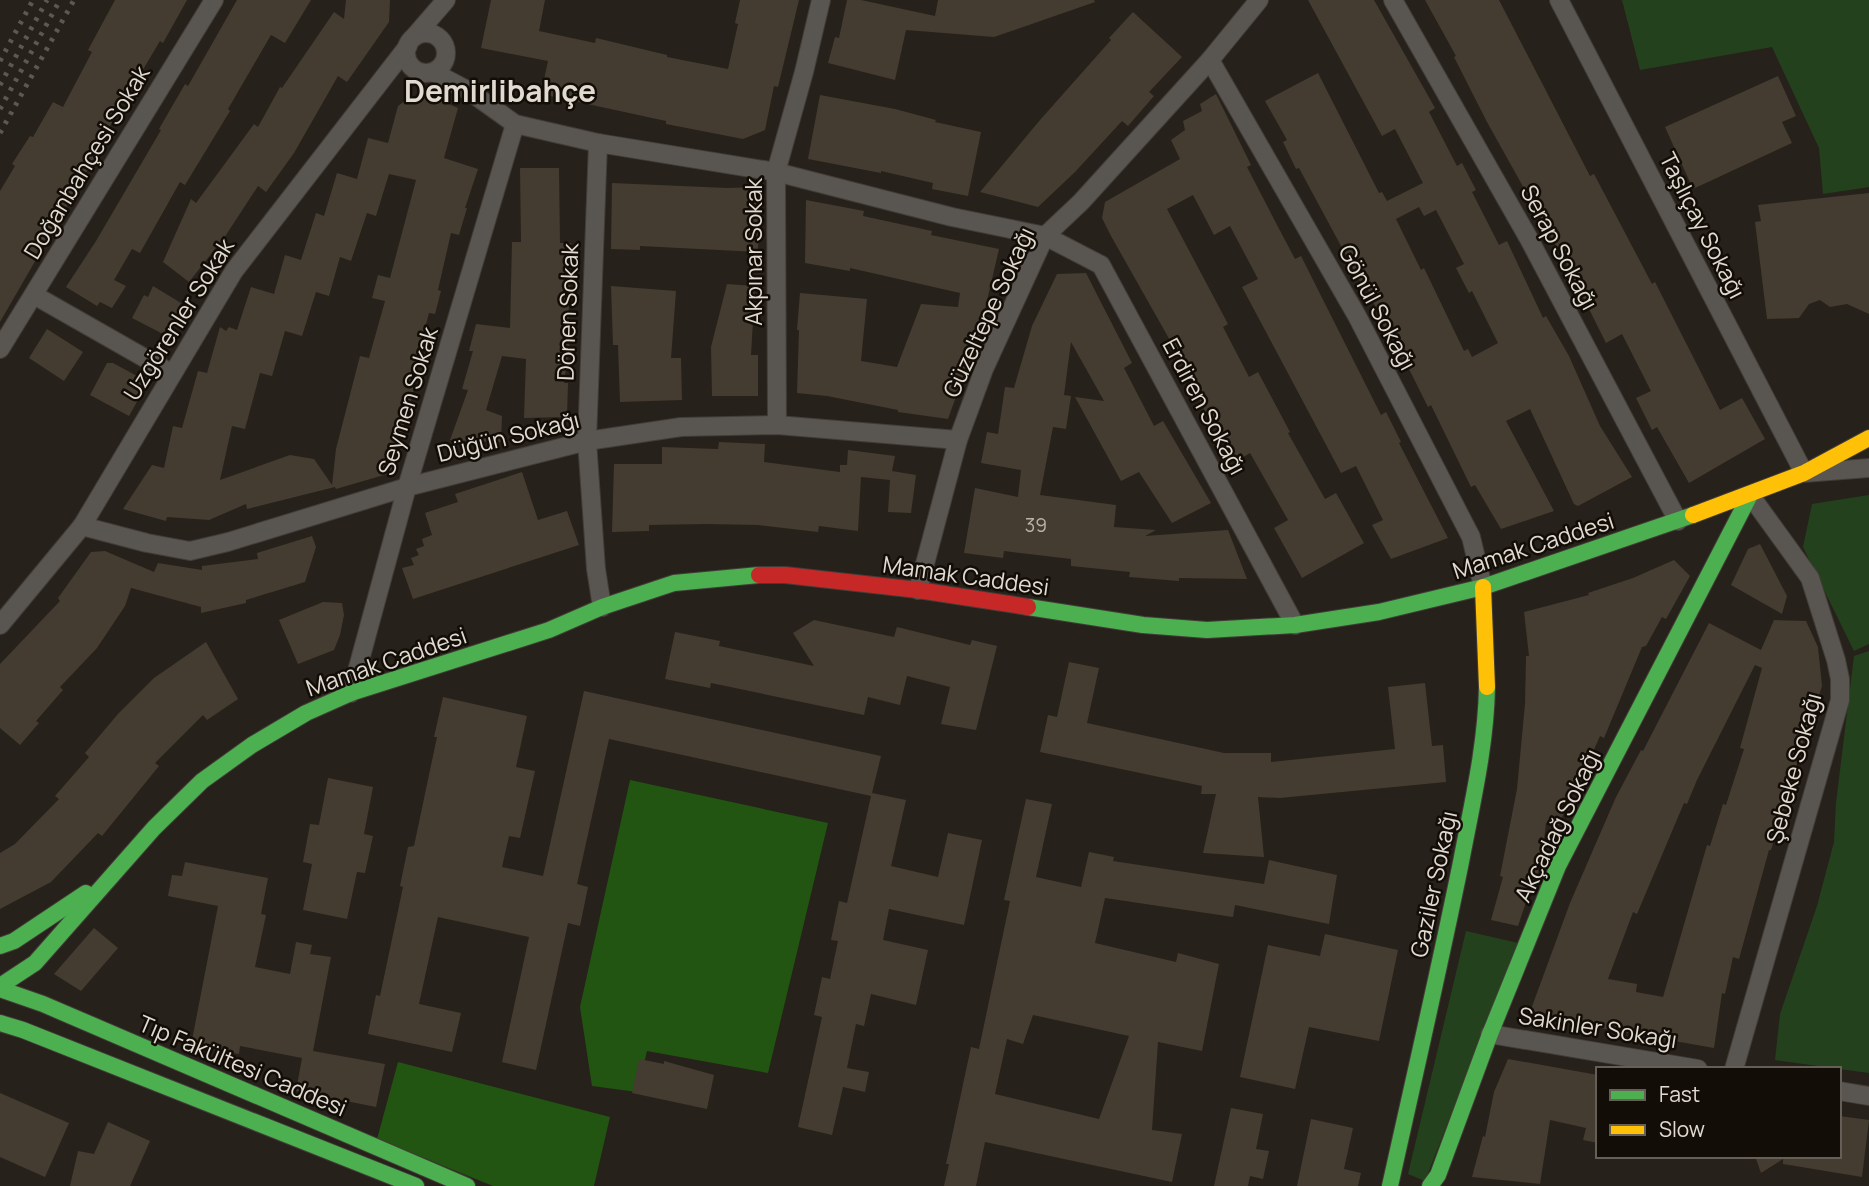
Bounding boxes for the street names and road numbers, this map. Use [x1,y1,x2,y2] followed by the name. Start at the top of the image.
[16,59,157,265] street label: Doğanbahçesi Sokak
[1652,146,1754,304] street label: Taşlıçay Sokağı
[737,178,769,326] street label: Akpınar Sokak
[1514,179,1606,315] street label: Serap Sokağı
[935,222,1041,402] street label: Güzeltepe Sokağı
[115,231,241,406] street label: Uzgörenler Sokak
[1331,239,1425,375] street label: Gönül Sokağı
[549,242,585,381] street label: Dönen Sokak
[369,322,445,479] street label: Seymen Sokak
[1156,332,1254,480] street label: Erdiren Sokağı
[433,403,583,469] street label: Düğün Sokağı
[1448,504,1618,586] street label: Mamak Caddesi
[881,547,1051,603] street label: Mamak Caddesi
[301,619,471,703] street label: Mamak Caddesi
[1758,689,1828,847] street label: Şebeke Sokağı
[1506,743,1608,907] street label: Akçadağ Sokağı
[1402,808,1464,960] street label: Gaziler Sokağı
[1516,999,1680,1055] street label: Sakinler Sokağı
[134,1007,352,1123] street label: Tıp Fakültesi Caddesi

